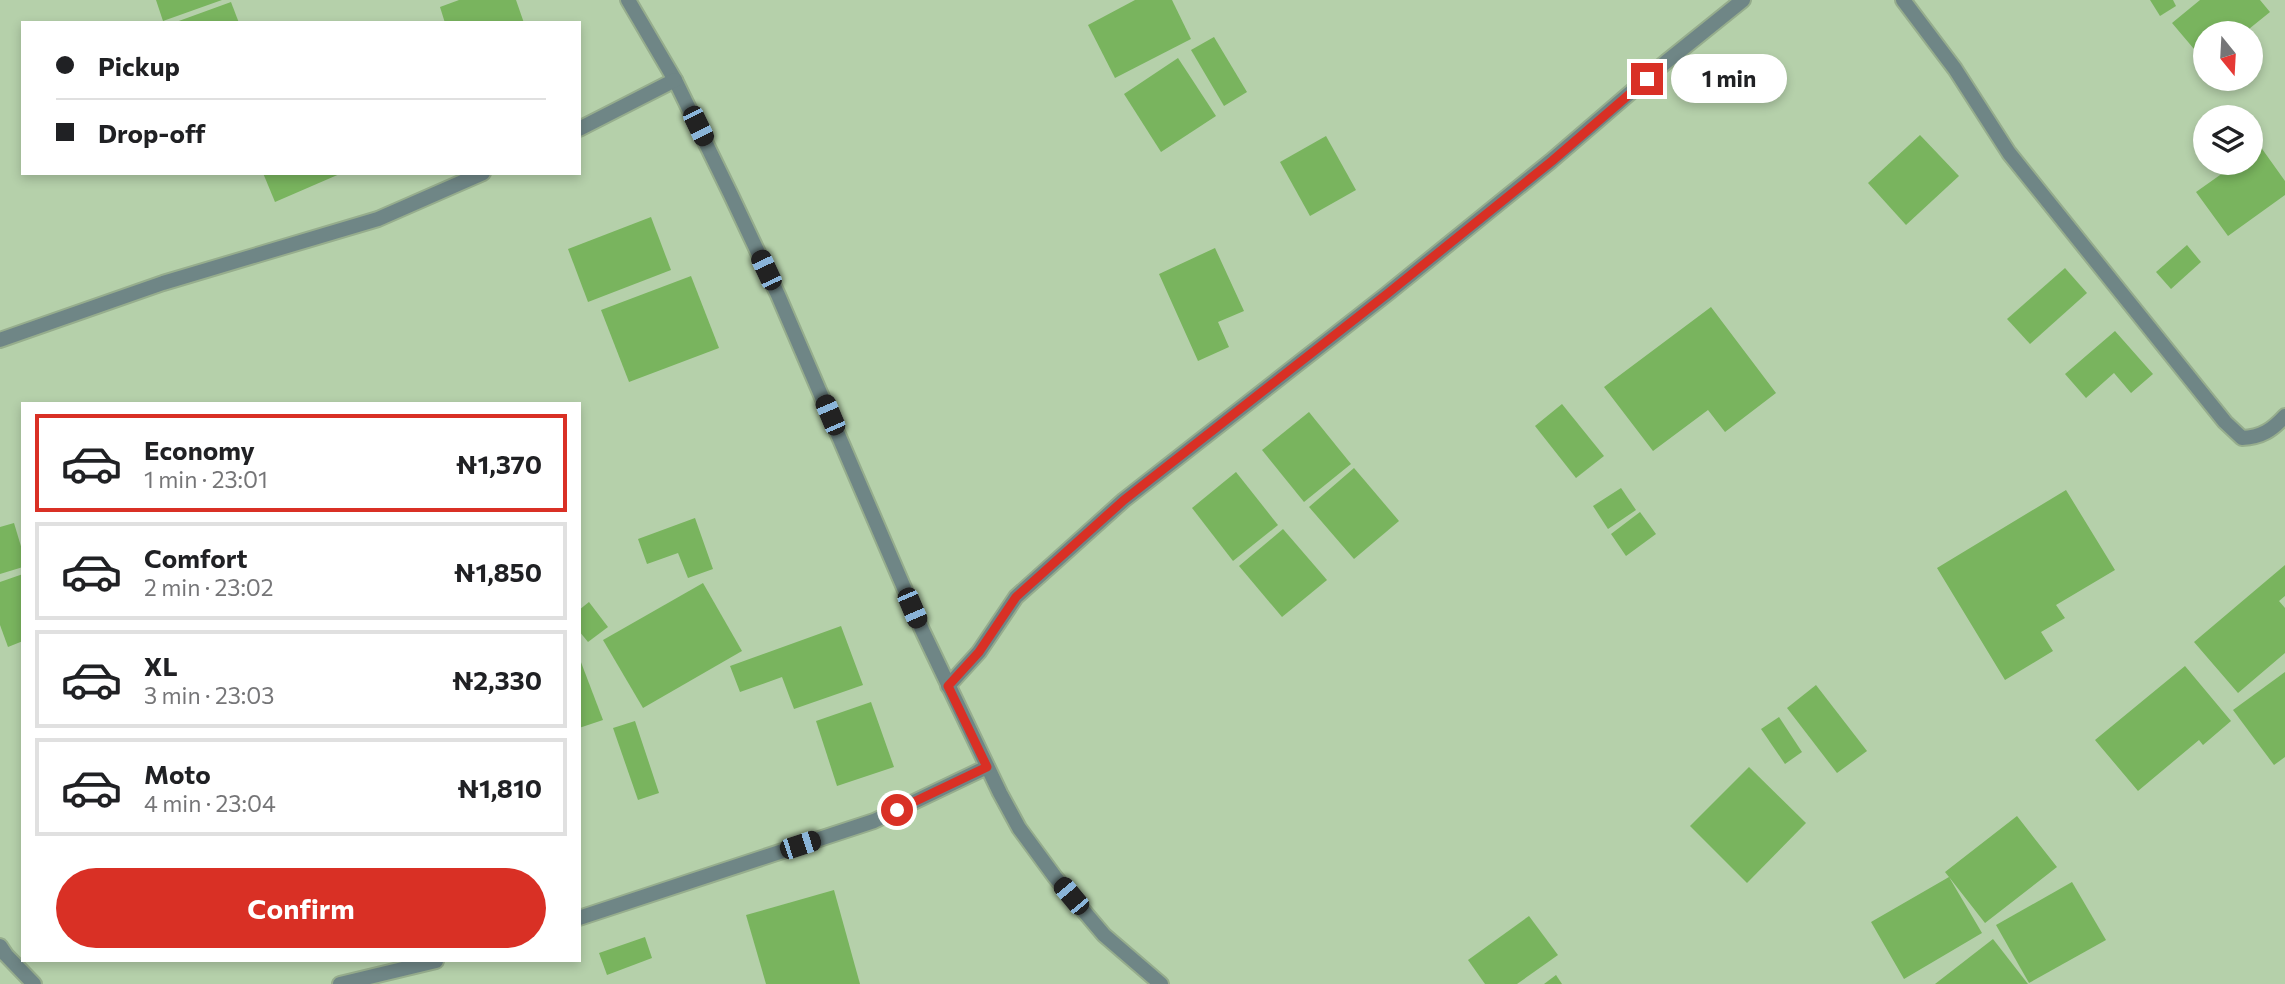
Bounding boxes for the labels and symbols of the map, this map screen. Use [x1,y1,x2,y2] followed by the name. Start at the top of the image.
[2193,21,2263,91] north arrow
[1672,55,1787,104] callout: 1 min
[1631,63,1663,95] route end
[680,103,717,149] car
[748,247,785,293] car
[813,392,848,438] car
[895,585,930,631] car
[881,794,913,826] route start
[777,829,824,861] car
[1050,873,1093,919] car

